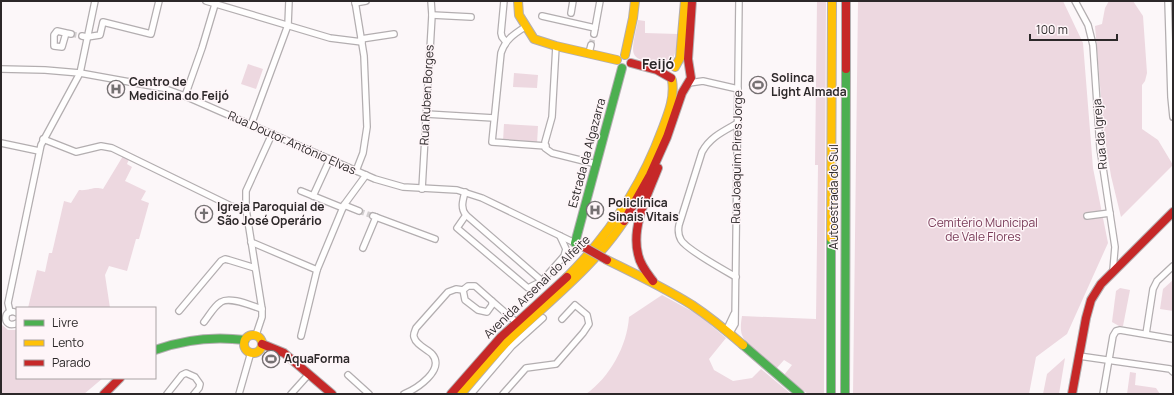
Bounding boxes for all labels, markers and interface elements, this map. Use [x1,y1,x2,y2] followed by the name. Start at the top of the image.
[1030,16,1117,42] scale bar
[1036,21,1068,38] text: 100 m
[415,44,438,146] street label: Rua Ruben Borges
[642,54,674,73] district label: Feijó
[771,69,847,100] place label: Solinca Light Almada
[129,73,229,104] place label: Centro de Medicina do Feijó
[748,75,768,95] sports icon: Solinca Light Almada
[106,79,126,99] hospital icon: Centro de Medicina do Feijó
[727,90,746,224] street label: Rua Joaquim Pires Jorge
[564,96,609,210] street label: Estrada da Algazarra
[1088,98,1111,170] street label: Rua da Igreja
[225,107,359,178] street label: Rua Doutor António Elvas
[825,144,842,250] street label: Autoestrada do Sul
[608,194,679,225] place label: Policlínica Sinais Vitais
[217,198,325,229] place label: Igreja Paroquial de São José Operário
[585,200,605,220] hospital icon: Policlínica Sinais Vitais
[194,204,214,224] church icon: Igreja Paroquial de São José Operário
[928,214,1038,245] park label: Cemitério Municipal de Vale Flores
[480,231,594,342] street label: Avenida Arsenal do Alfeite
[16,307,156,379] legend
[52,314,78,331] text: Livre
[52,334,84,351] text: Lento
[261,349,281,369] sports icon: AquaForma
[284,350,350,367] place label: AquaForma
[52,354,91,371] text: Parado

